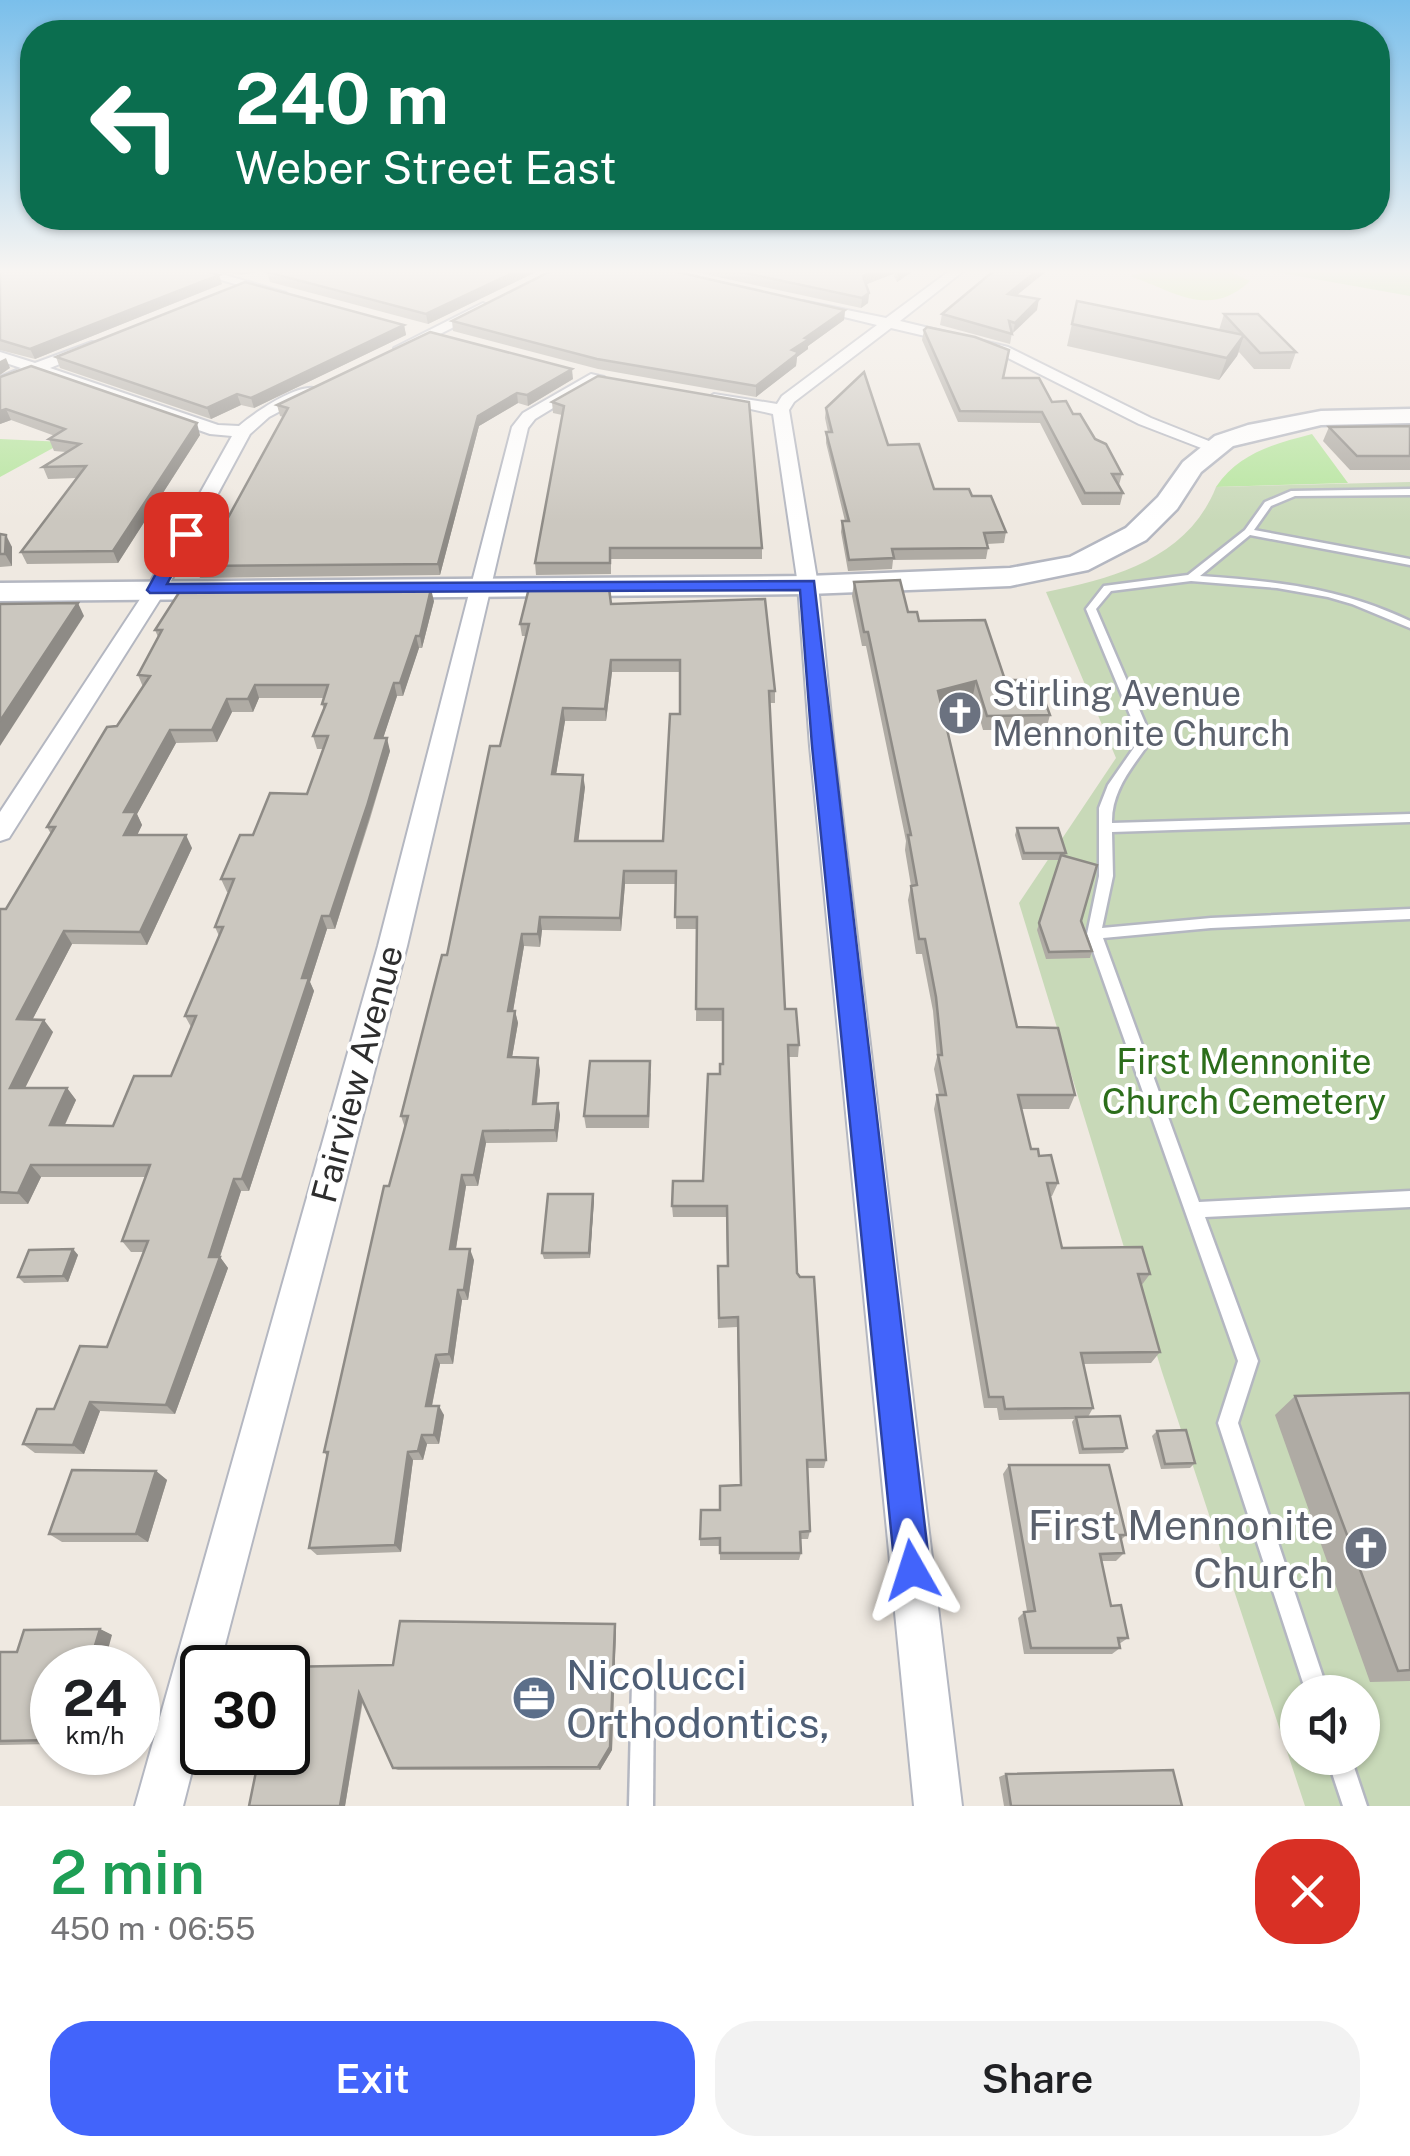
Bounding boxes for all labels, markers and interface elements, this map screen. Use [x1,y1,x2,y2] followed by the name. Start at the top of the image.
[235,57,449,140] text: 240 m
[70,60,200,190] icon: left
[235,141,617,194] text: Weber Street East
[144,492,229,577] pin
[159,507,214,562] icon: arrive
[992,673,1290,754] place label: Stirling Avenue Mennonite Church
[937,690,983,736] church icon: Stirling Avenue Mennonite Church
[303,941,411,1207] street label: Fairview Avenue
[1102,1041,1386,1122] park label: First Mennonite Church Cemetery
[1028,1500,1334,1597] place label: First Mennonite Church
[860,1518,964,1622] position arrow
[1343,1525,1389,1571] church icon: First Mennonite Church
[180,1645,310,1775] speed limit sign: 30
[566,1650,830,1747] place label: Nicolucci Orthodontics,
[63,1668,127,1727] text: 24
[511,1675,557,1721] office icon: Nicolucci Orthodontics,
[1280,1675,1380,1775] map controls
[1280,1675,1380,1775] button: sound
[66,1720,124,1750] text: km/h
[50,1837,205,1908] text: 2 min
[1255,1839,1360,1944] button: close
[50,1910,256,1947] text: 450 m · 06:55
[50,2021,695,2136] button: Exit
[715,2021,1360,2136] button: Share

